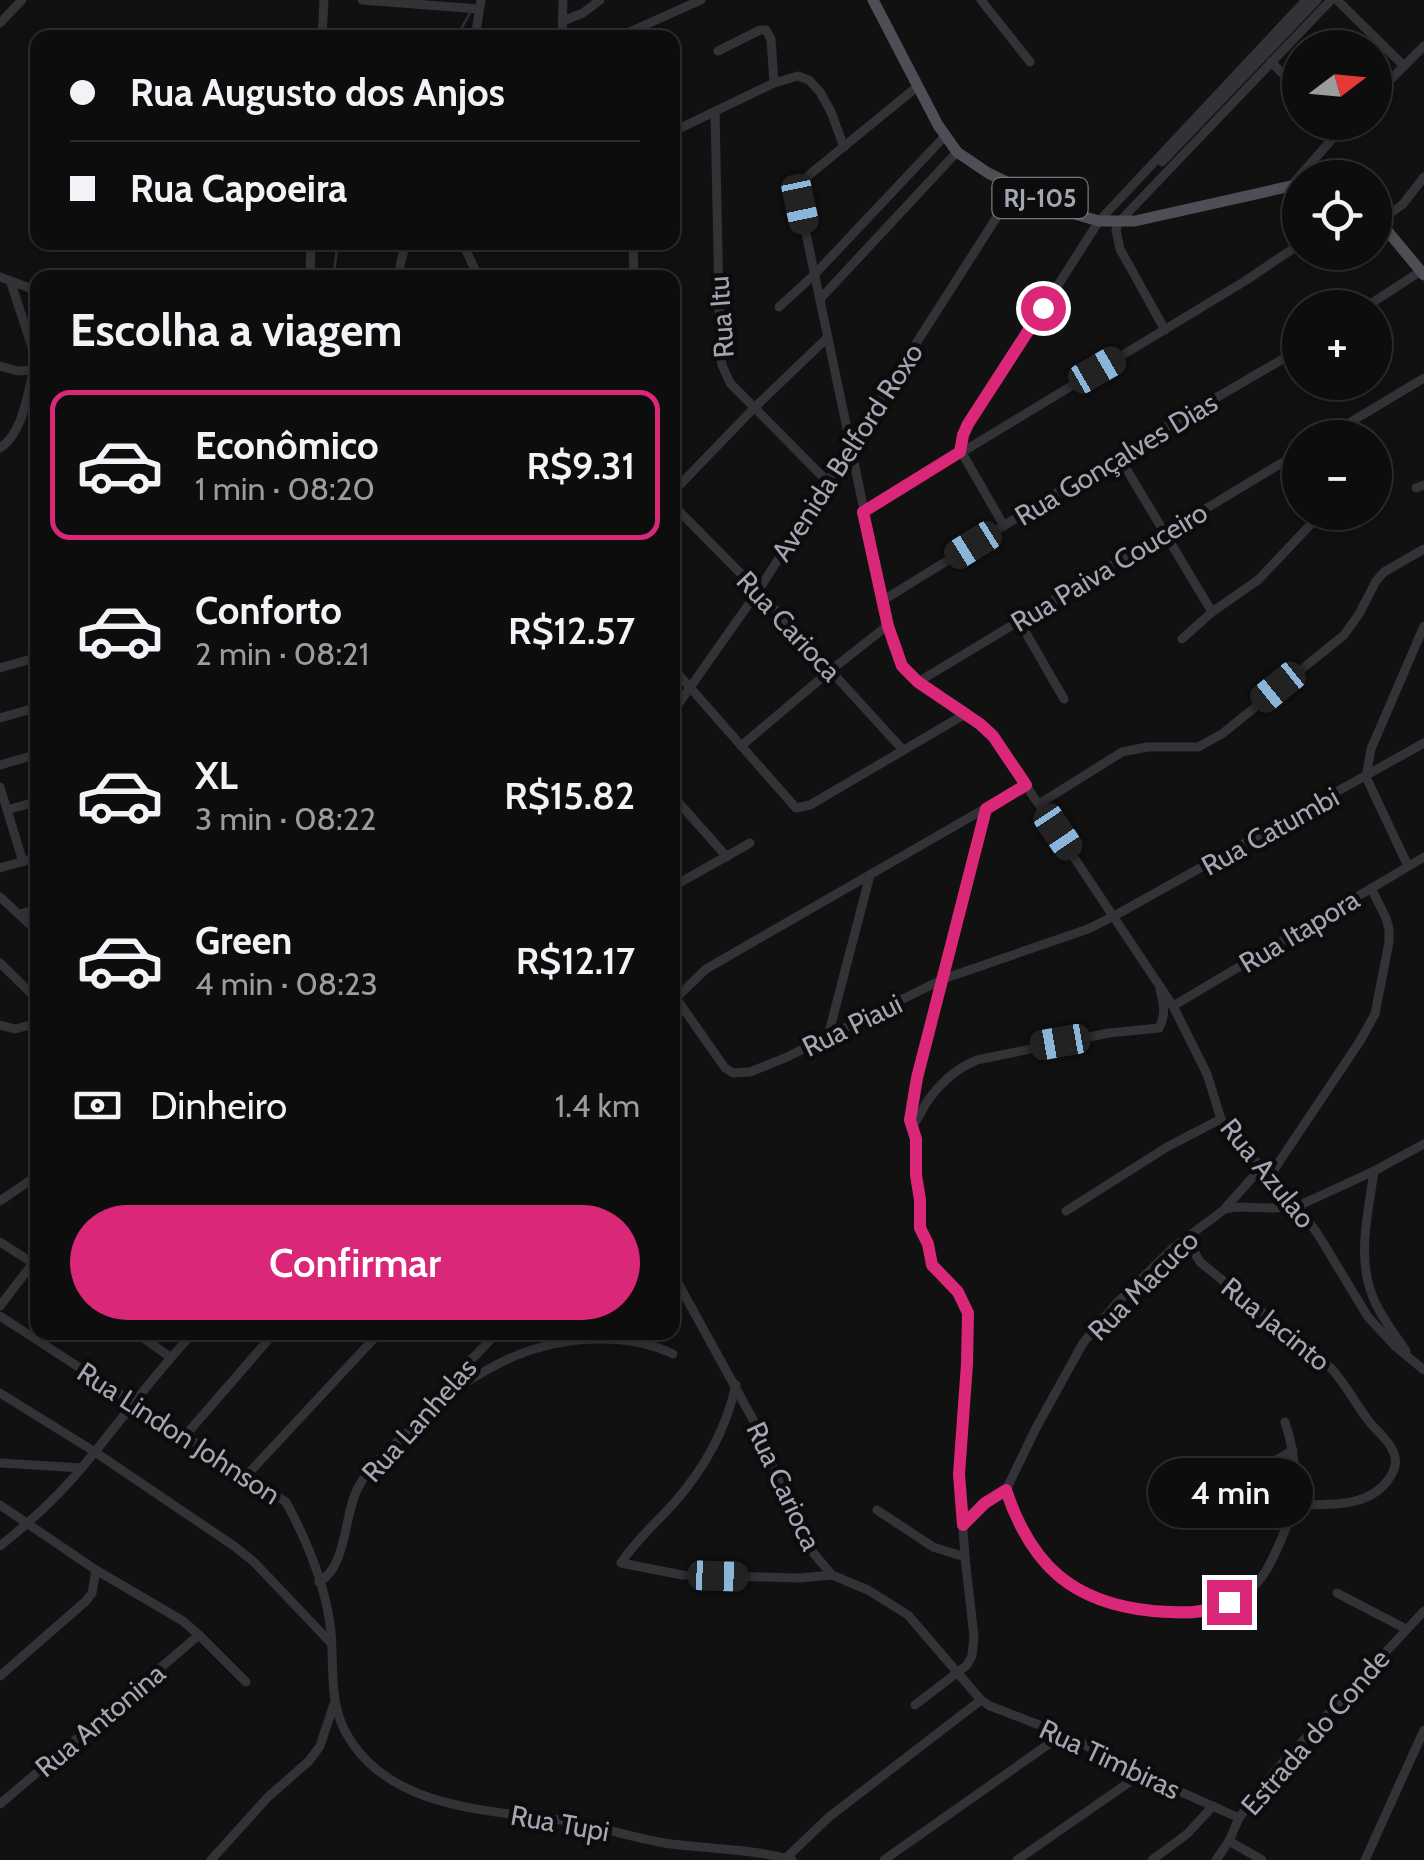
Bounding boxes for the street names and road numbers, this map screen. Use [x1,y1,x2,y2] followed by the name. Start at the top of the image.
[992,178,1088,218] road number: RJ-105
[701,275,741,359] street label: Rua Itu
[764,337,930,567] street label: Avenida Belford Roxo
[1009,385,1223,533] street label: Rua Gonçalves Dias
[1005,495,1213,639] street label: Rua Paiva Couceiro
[730,564,849,688] street label: Rua Carioca
[1195,779,1345,883] street label: Rua Catumbi
[1233,882,1366,980] street label: Rua Itapora
[797,986,907,1064] street label: Rua Piaui
[1213,1111,1323,1235] street label: Rua Azulao
[1081,1223,1205,1347] street label: Rua Macuco
[1215,1270,1337,1378] street label: Rua Jacinto
[354,1351,484,1489] street label: Rua Lanhelas
[71,1355,287,1511] street label: Rua Lindon Johnson
[739,1416,829,1556] street label: Rua Carioca
[1234,1642,1396,1822] street label: Estrada do Conde
[28,1656,172,1784] street label: Rua Antonina
[1034,1712,1186,1806] street label: Rua Timbiras
[508,1798,612,1848] street label: Rua Tupi

